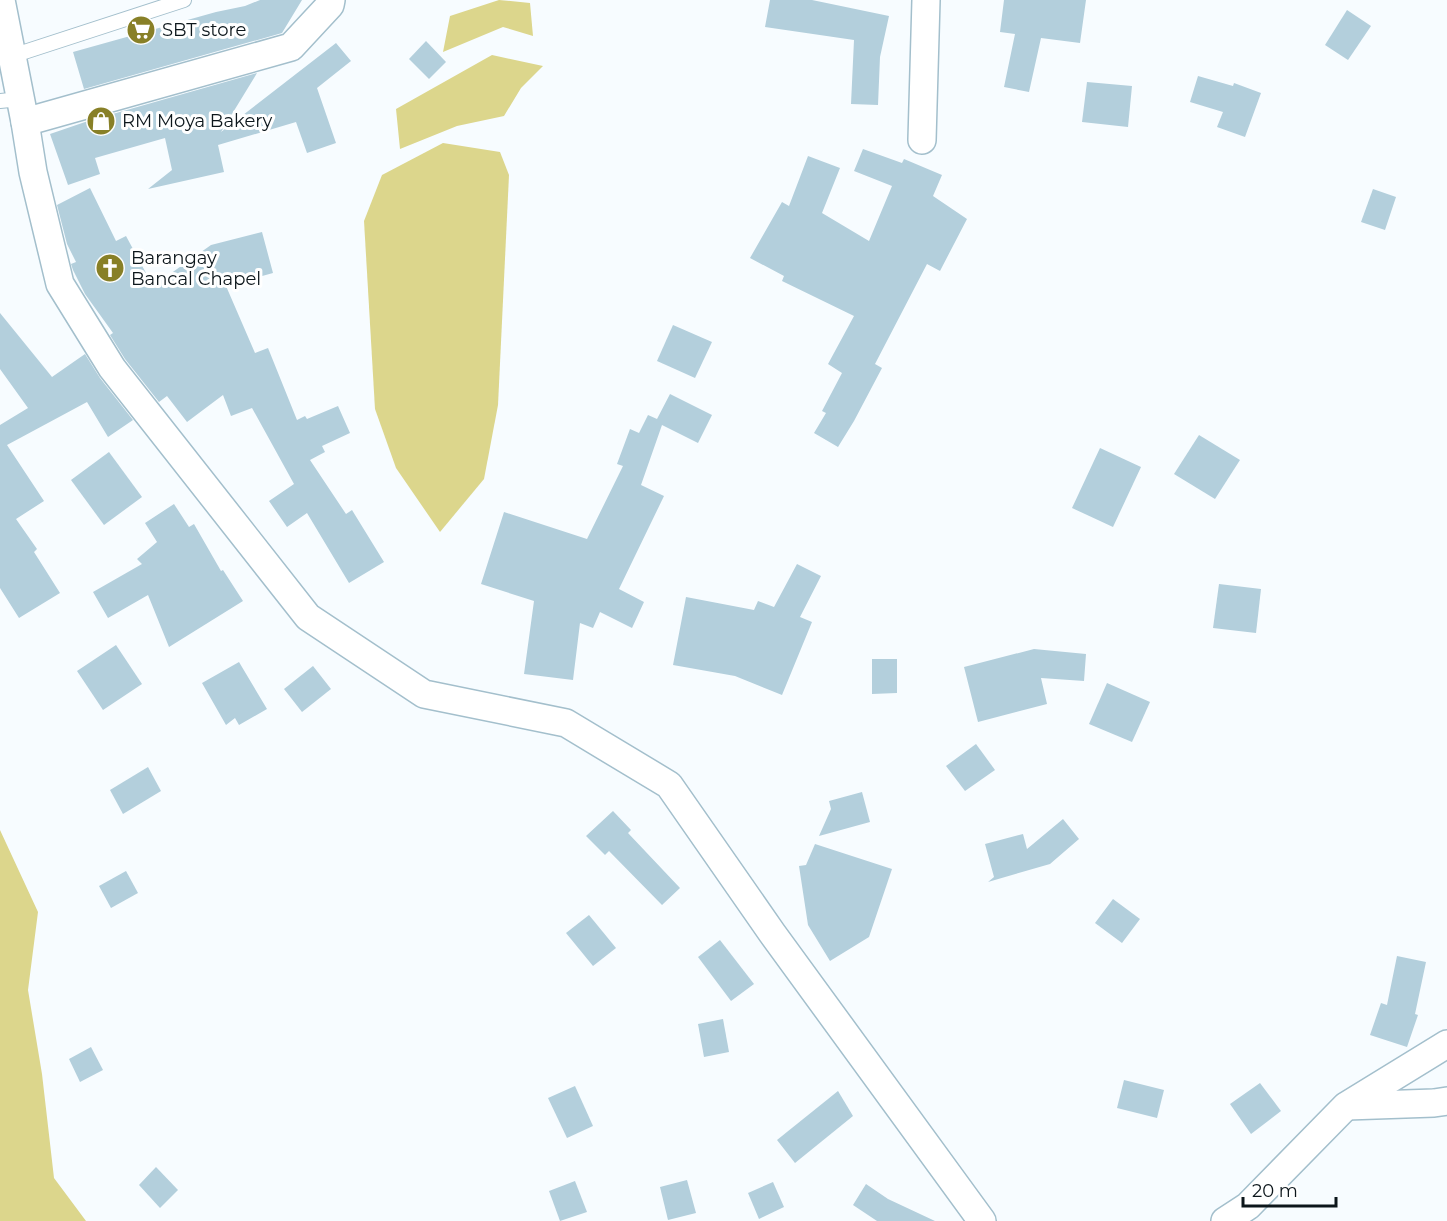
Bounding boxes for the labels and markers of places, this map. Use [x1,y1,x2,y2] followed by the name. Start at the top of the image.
[125,14,157,46] supermarket icon: SBT store
[162,19,246,41] place label: SBT store
[85,105,117,137] shop icon: RM Moya Bakery
[122,110,272,132] place label: RM Moya Bakery
[131,247,261,290] place label: Barangay Bancal Chapel
[94,252,126,284] church icon: Barangay Bancal Chapel

